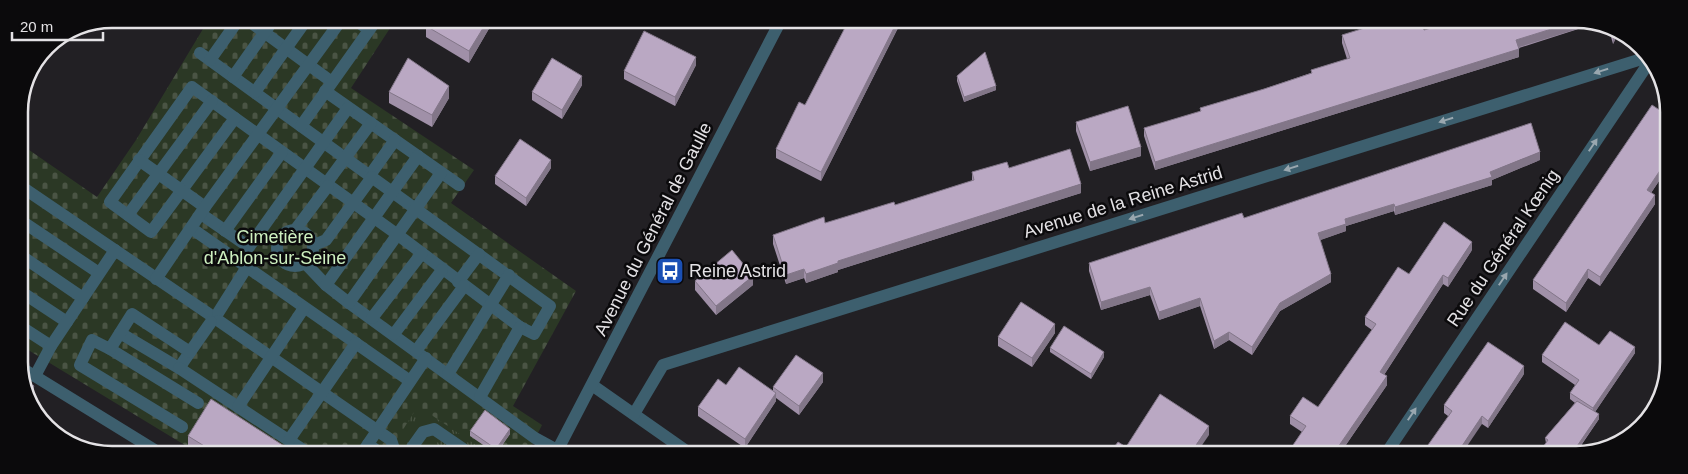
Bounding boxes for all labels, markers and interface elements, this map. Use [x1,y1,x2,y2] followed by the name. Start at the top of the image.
[12,10,104,42] scale bar
[20,18,53,35] text: 20 m
[1594,68,1609,75] one-way arrow
[1439,116,1454,124] one-way arrow
[590,119,716,339] street label: Avenue du Général de Gaulle
[1588,138,1598,151] one-way arrow
[1021,162,1225,242] street label: Avenue de la Reine Astrid
[1284,165,1299,172] one-way arrow
[1443,166,1563,330] street label: Rue du Général Kœnig
[1128,213,1143,221] one-way arrow
[204,227,346,268] park label: Cimetière d'Ablon-sur-Seine
[655,256,685,286] bus stop icon: Reine Astrid
[689,261,786,281] place label: Reine Astrid
[1498,273,1507,286] one-way arrow
[1407,408,1417,421] one-way arrow

